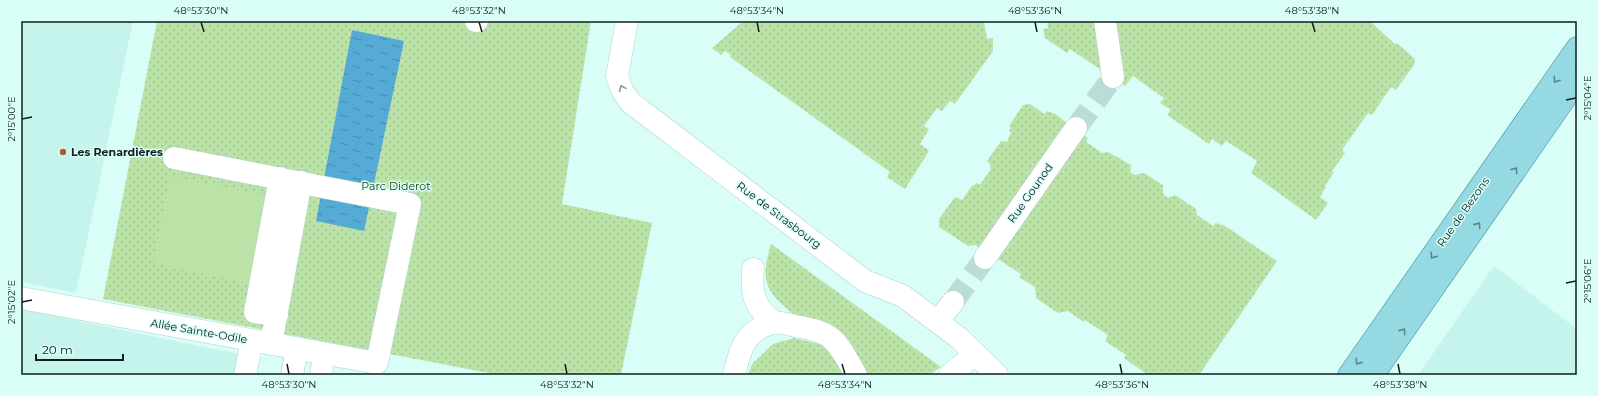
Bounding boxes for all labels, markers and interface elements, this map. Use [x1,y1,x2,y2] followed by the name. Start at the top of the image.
[174,4,228,17] text: 48°53'30"N
[452,4,506,17] text: 48°53'32"N
[730,4,784,17] text: 48°53'34"N
[1008,4,1062,17] text: 48°53'36"N
[1285,4,1339,17] text: 48°53'38"N
[1581,75,1594,121] text: 2°15'04"E
[1554,76,1561,83] one-way arrow
[618,84,626,91] one-way arrow
[5,96,18,142] text: 2°15'00"E
[71,145,163,159] place label: Les Renardières
[58,147,68,157] marker: Les Renardières
[1004,161,1056,225] street label: Rue Gounod
[1510,167,1517,174] one-way arrow
[1434,174,1493,250] street label: Rue de Bezons
[361,179,431,193] park label: Parc Diderot
[734,179,824,251] street label: Rue de Strasbourg
[1473,222,1480,229] one-way arrow
[1431,251,1438,258] one-way arrow
[1581,258,1594,303] text: 2°15'06"E
[5,280,18,324] text: 2°15'02"E
[149,316,249,346] street label: Allée Sainte-Odile
[1398,329,1405,336] one-way arrow
[36,336,123,362] scale bar
[42,342,73,357] text: 20 m
[1355,358,1363,365] one-way arrow
[262,378,316,391] text: 48°53'30"N
[540,378,594,391] text: 48°53'32"N
[818,378,872,391] text: 48°53'34"N
[1095,378,1149,391] text: 48°53'36"N
[1373,378,1427,391] text: 48°53'38"N

